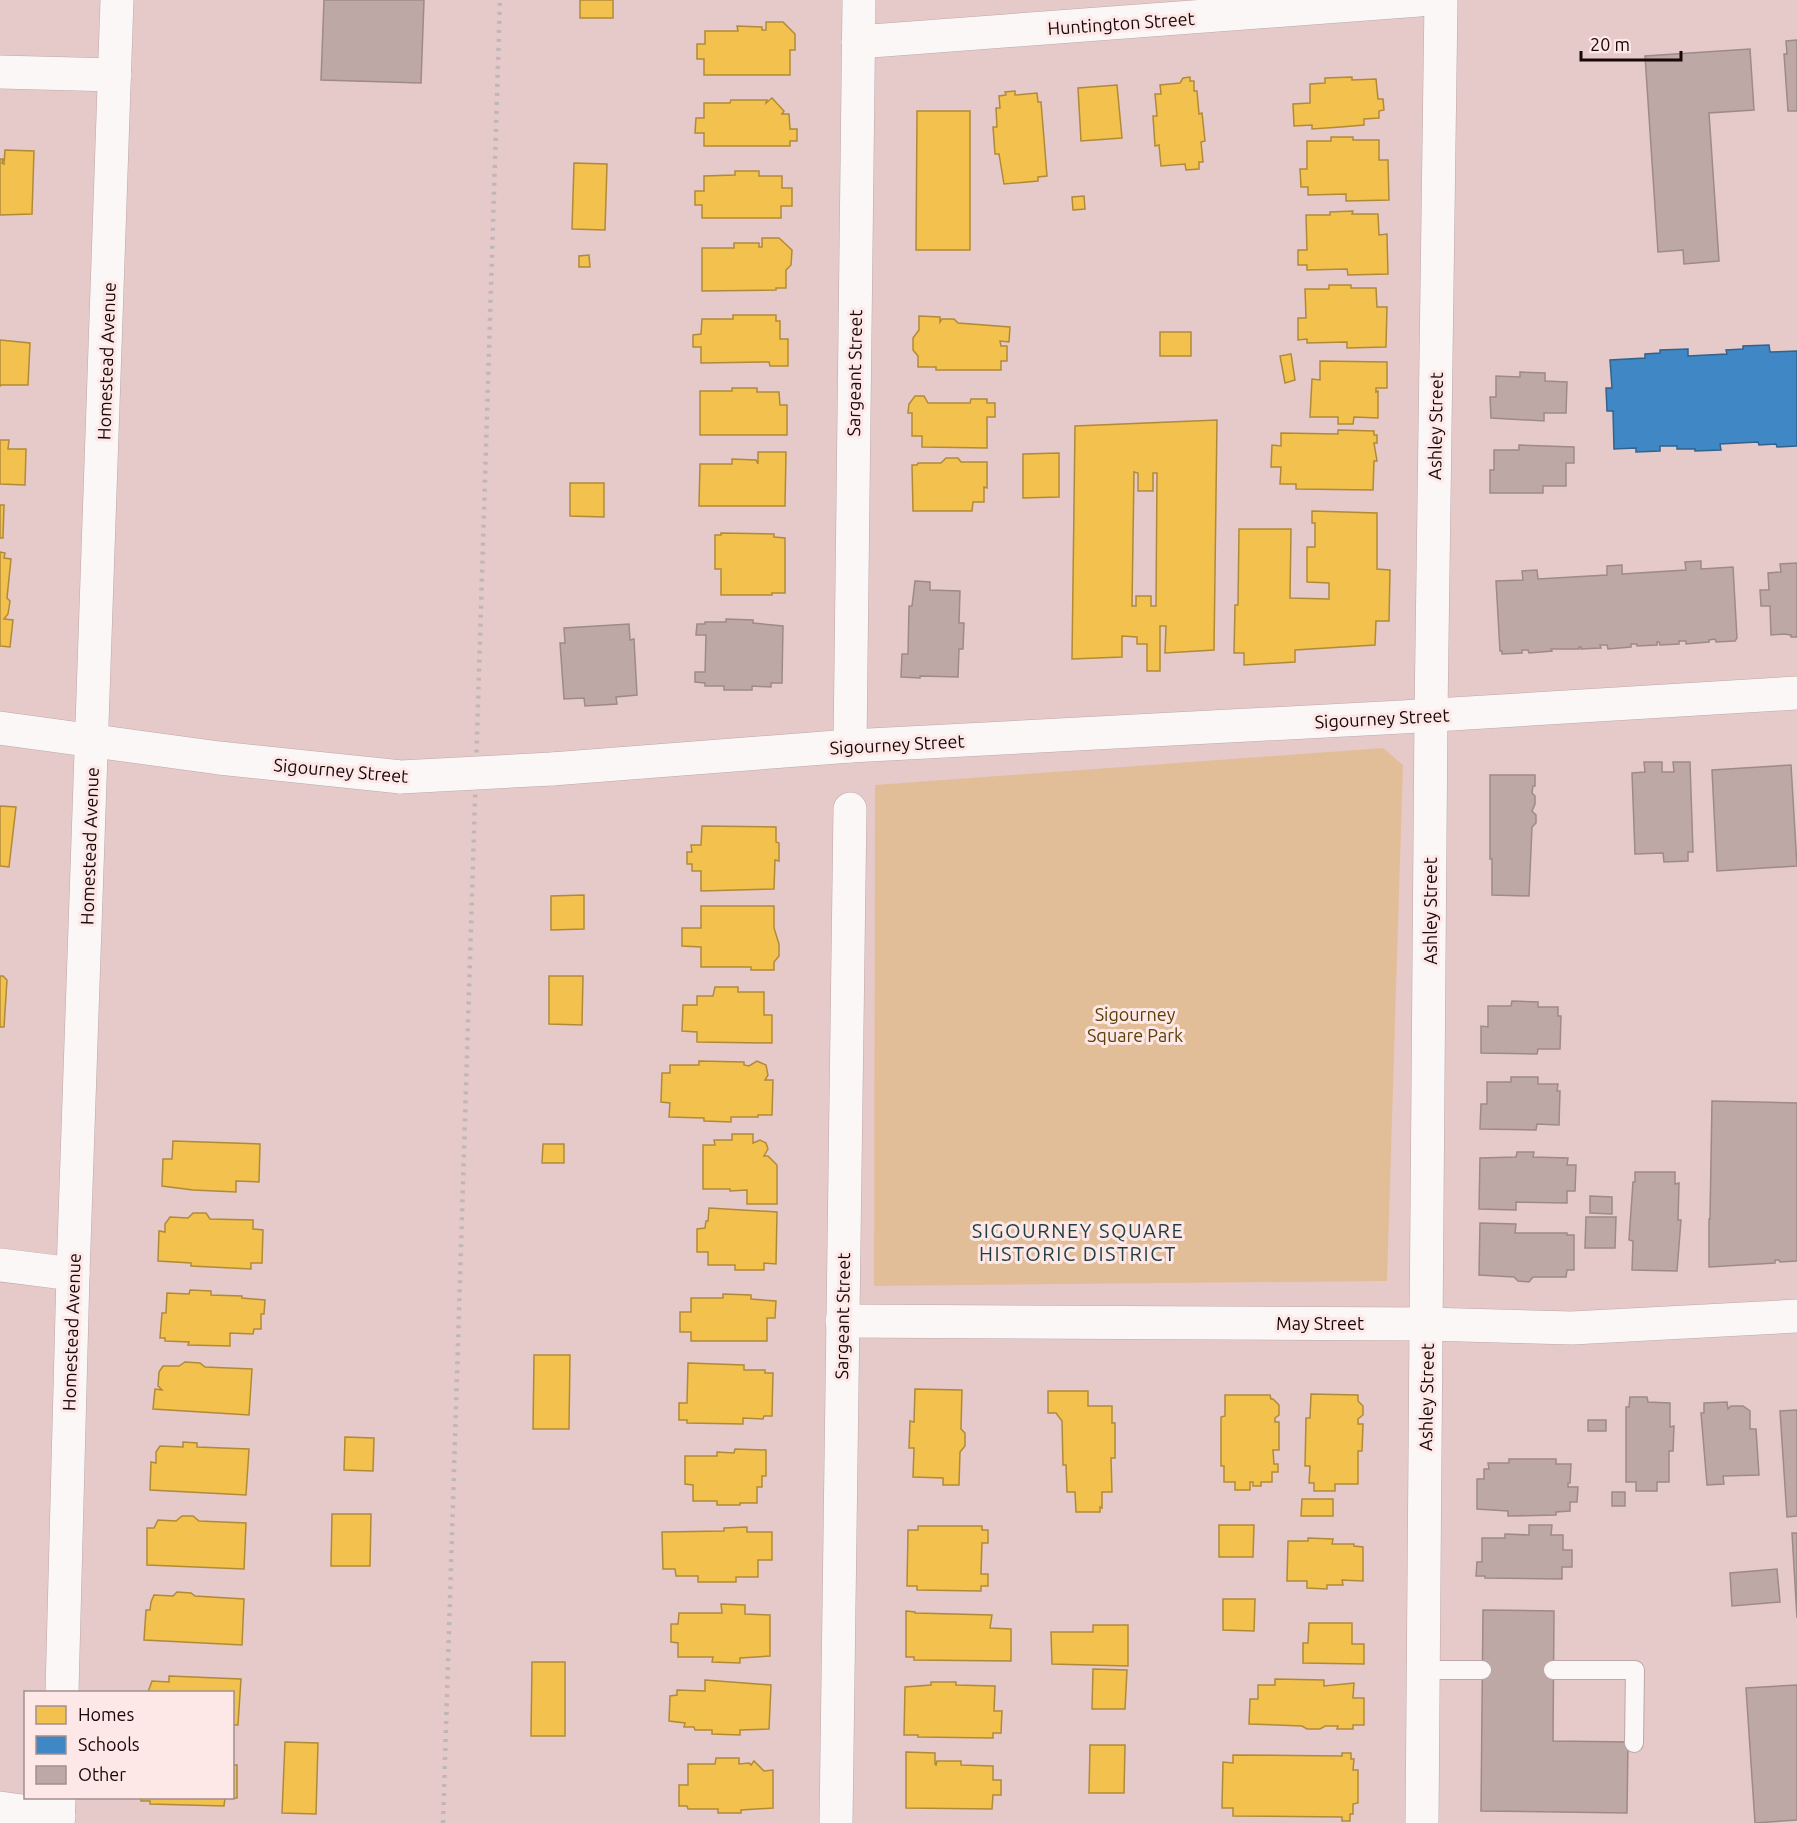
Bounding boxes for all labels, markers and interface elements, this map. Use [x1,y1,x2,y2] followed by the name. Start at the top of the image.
[1047,8,1195,38] street label: Huntington Street
[1581,24,1682,62] scale bar
[1590,34,1630,54] text: 20 m
[93,282,119,440] street label: Homestead Avenue
[843,309,865,437] street label: Sargeant Street
[1424,372,1446,480] street label: Ashley Street
[1314,704,1450,732] street label: Sigourney Street
[829,730,965,758] street label: Sigourney Street
[273,754,409,786] street label: Sigourney Street
[76,767,102,925] street label: Homestead Avenue
[1420,857,1440,965] street label: Ashley Street
[1087,1004,1183,1045] park label: Sigourney Square Park
[972,1219,1184,1265] district label: SIGOURNEY SQUARE HISTORIC DISTRICT
[831,1252,853,1380] street label: Sargeant Street
[58,1253,84,1411] street label: Homestead Avenue
[1276,1313,1364,1333] street label: May Street
[1415,1343,1437,1451] street label: Ashley Street
[24,1691,234,1799] legend
[78,1704,135,1724] text: Homes
[78,1734,140,1754] text: Schools
[78,1764,126,1784] text: Other

